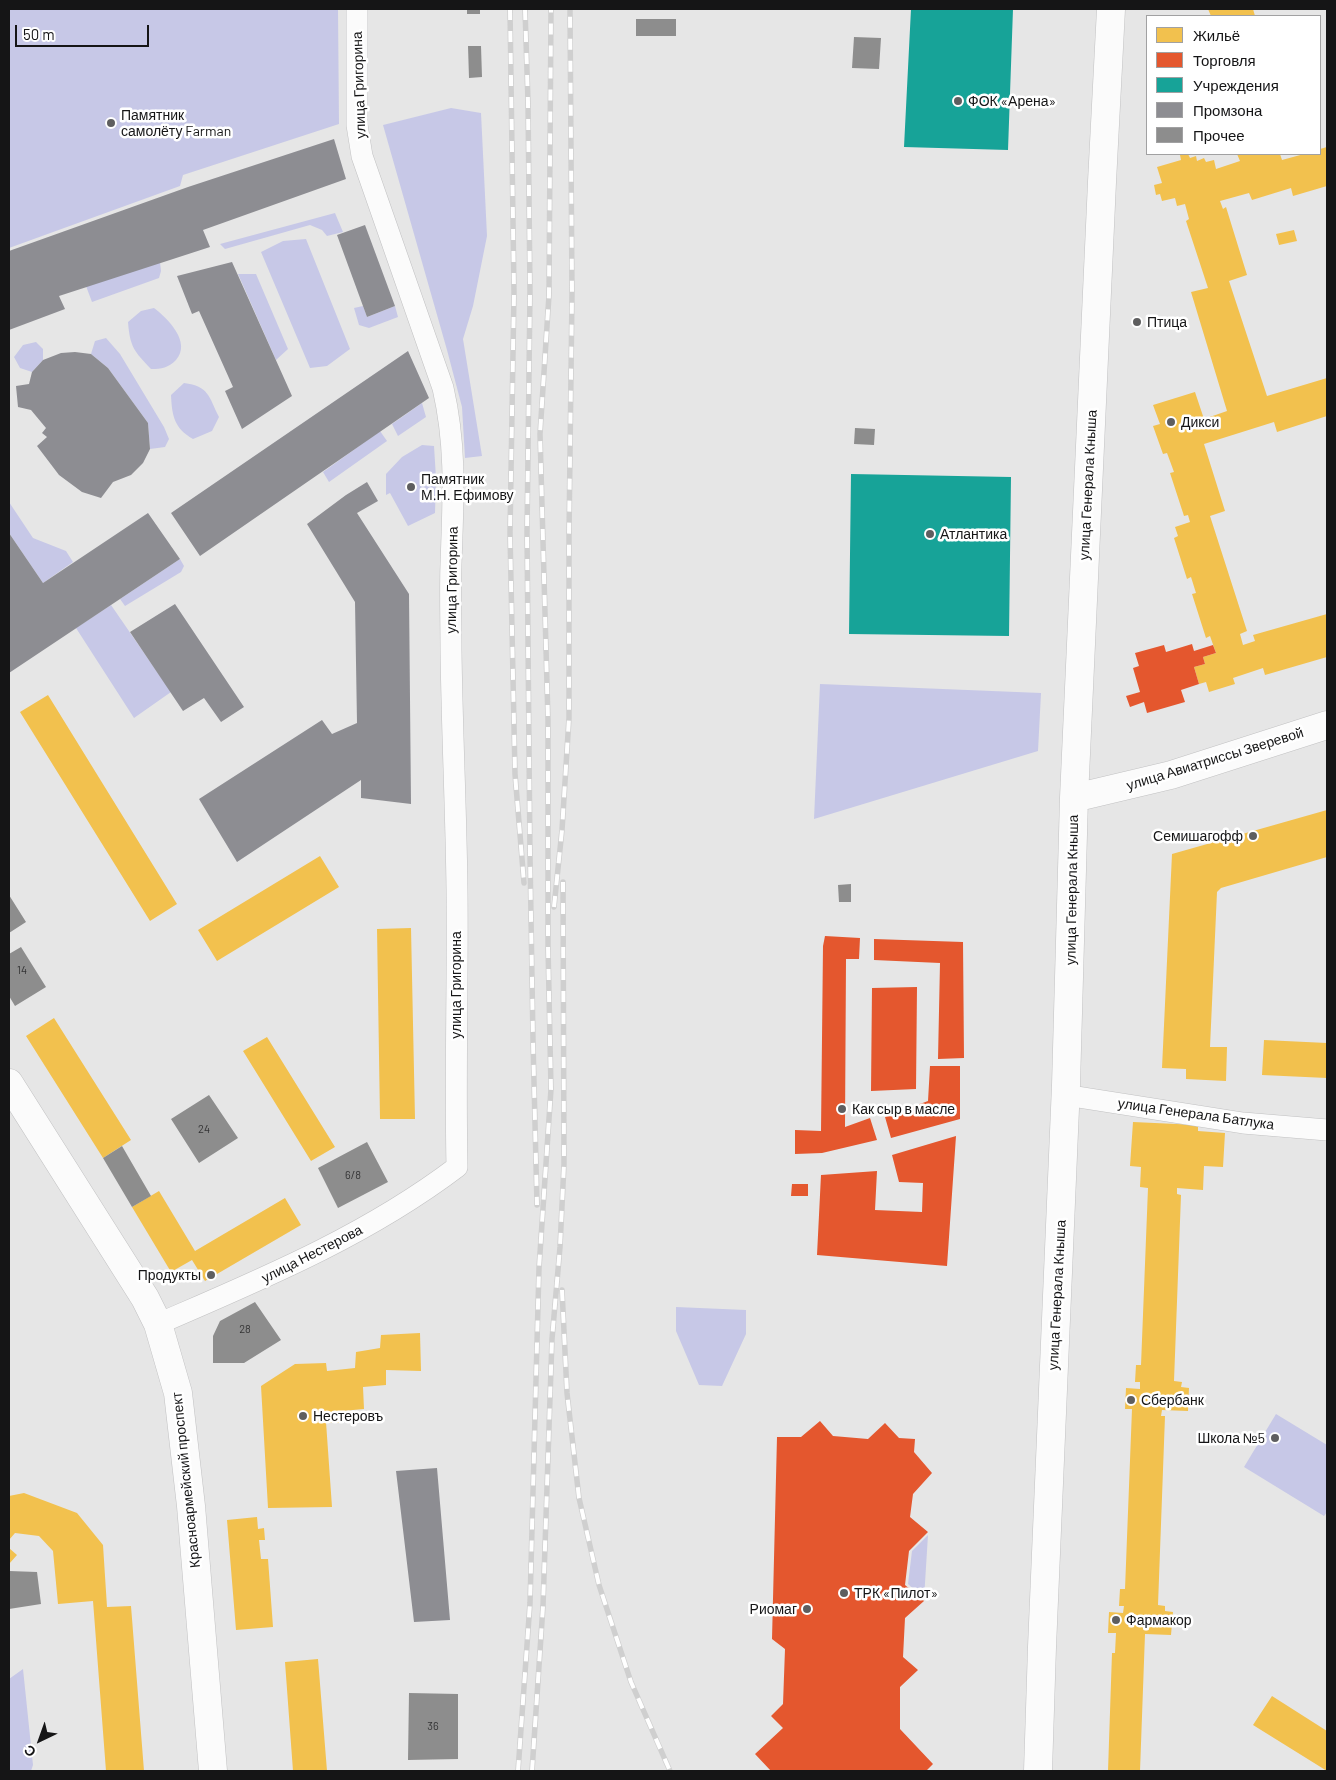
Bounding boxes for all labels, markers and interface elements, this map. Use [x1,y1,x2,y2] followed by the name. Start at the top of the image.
[18,15,151,47] scale bar
[1146,15,1321,155] legend
[23,25,55,43] text: 50 m
[1193,26,1240,44] text: Жильё
[349,31,369,139] street label: улица Григорина
[1193,51,1256,69] text: Торговля
[1193,76,1279,94] text: Учреждения
[968,93,1056,109] place label: ФОК «Арена»
[952,95,964,107] marker: ФОК «Арена»
[1193,101,1262,119] text: Промзона
[121,107,231,140] place label: Памятник самолёту Farman
[105,117,117,129] marker: Памятник самолёту Farman
[1193,126,1245,144] text: Прочее
[1147,314,1187,330] place label: Птица
[1131,316,1143,328] marker: Птица
[1076,409,1100,561] street label: улица Генерала Кныша
[1181,414,1219,430] place label: Дикси
[1165,416,1177,428] marker: Дикси
[421,471,514,504] place label: Памятник М.Н. Ефимову
[405,481,417,493] marker: Памятник М.Н. Ефимову
[443,526,461,634] street label: улица Григорина
[940,526,1007,542] place label: Атлантика
[924,528,936,540] marker: Атлантика
[1124,724,1306,794] street label: улица Авиатриссы Зверевой
[1062,815,1082,965] street label: улица Генерала Кныша
[1153,828,1243,844] place label: Семишагофф
[1247,830,1259,842] marker: Семишагофф
[448,931,464,1039] street label: улица Григорина
[17,963,27,977] house number: 14
[1117,1095,1275,1133] street label: улица Генерала Батлука
[852,1101,955,1117] place label: Как сыр в масле
[836,1103,848,1115] marker: Как сыр в масле
[198,1122,210,1136] house number: 24
[345,1168,361,1182] house number: 6/8
[1045,1219,1069,1371] street label: улица Генерала Кныша
[259,1221,365,1287] street label: улица Нестерова
[138,1267,201,1283] place label: Продукты
[205,1269,217,1281] marker: Продукты
[239,1322,251,1336] house number: 28
[168,1391,204,1569] street label: Красноармейский проспект
[1141,1392,1204,1408] place label: Сбербанк
[1125,1394,1137,1406] marker: Сбербанк
[313,1408,383,1424] place label: Нестеровъ
[297,1410,309,1422] marker: Нестеровъ
[1197,1430,1265,1446] place label: Школа №5
[1269,1432,1281,1444] marker: Школа №5
[854,1585,938,1601] place label: ТРК «Пилот»
[838,1587,850,1599] marker: ТРК «Пилот»
[750,1601,797,1617] place label: Риомаг
[801,1603,813,1615] marker: Риомаг
[1126,1612,1191,1628] place label: Фармакор
[1110,1614,1122,1626] marker: Фармакор
[15,1715,65,1765] north arrow
[427,1719,439,1733] house number: 36
[20,1742,39,1761] text: С

